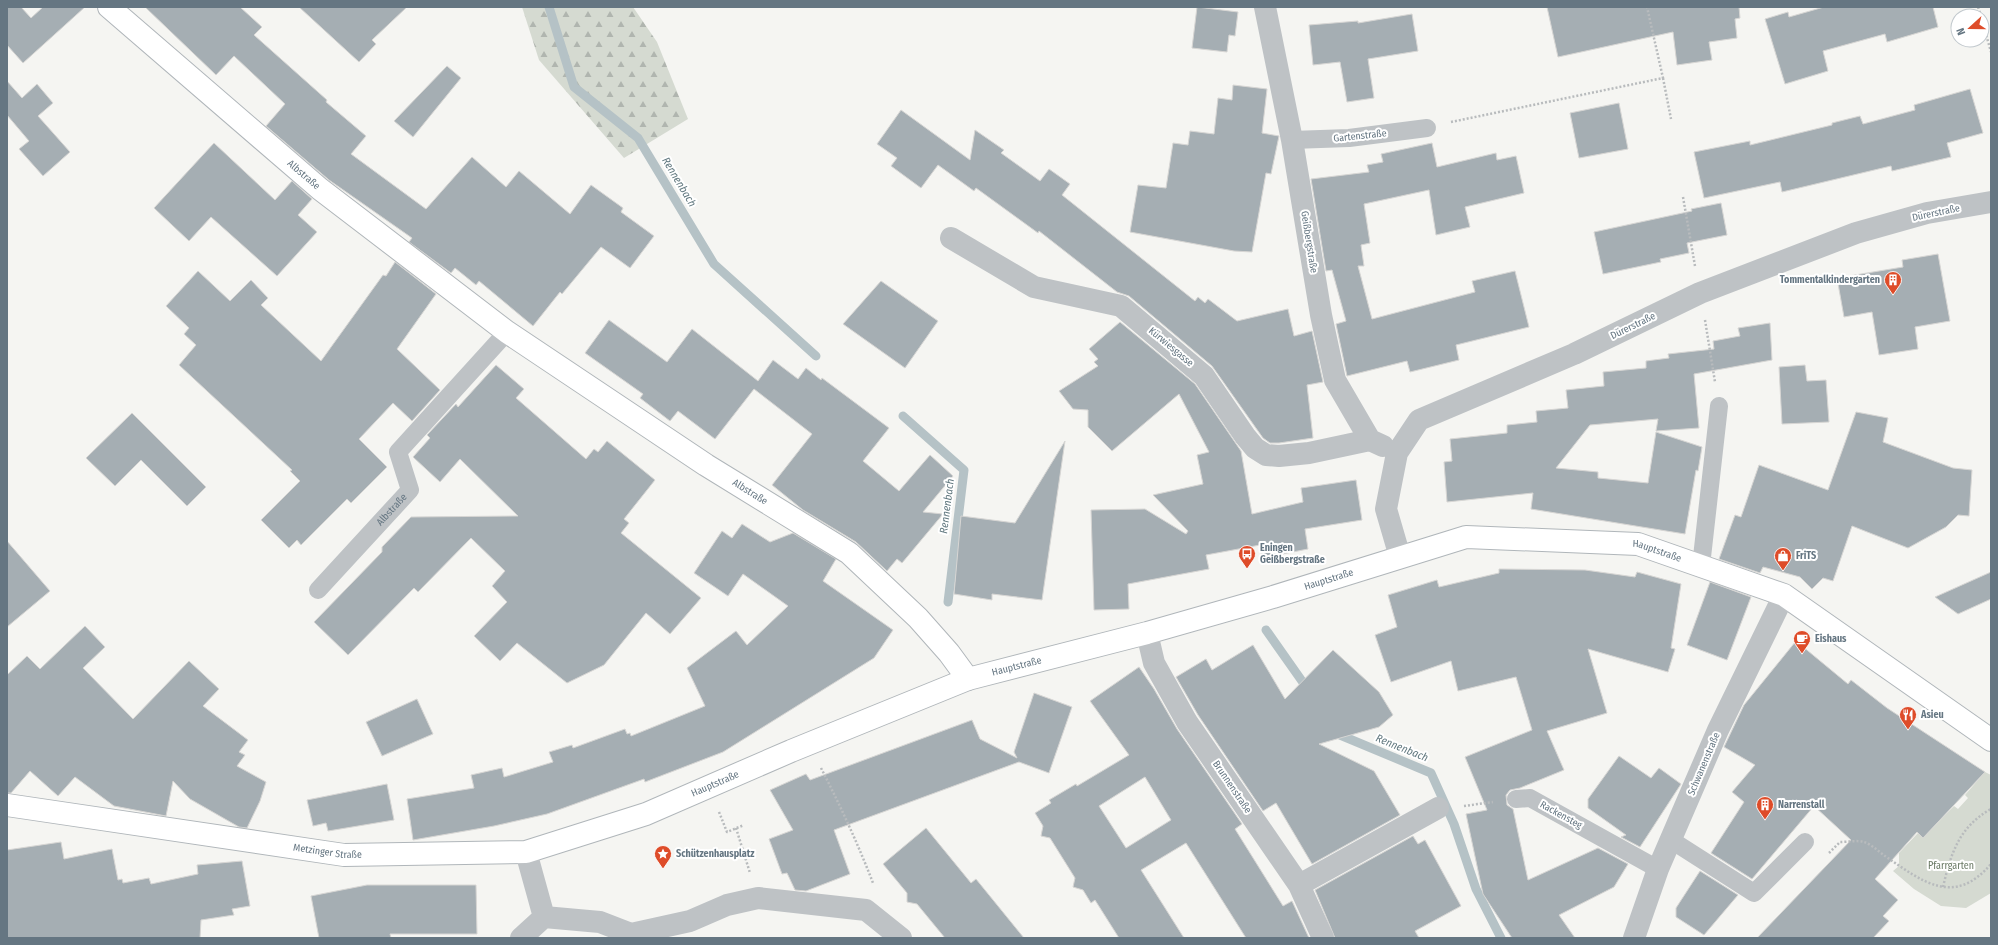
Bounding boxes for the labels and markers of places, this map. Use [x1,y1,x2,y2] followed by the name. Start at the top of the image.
[1883,270,1903,295] building icon: Tommentalkindergarten
[1780,274,1880,286] place label: Tommentalkindergarten
[1260,542,1325,566] place label: Eningen Geißbergstraße
[1237,544,1257,569] bus stop icon: Eningen Geißbergstraße
[1773,546,1793,571] shop icon: FriTS
[1796,550,1816,562] place label: FriTS
[1792,629,1812,654] cafe icon: Eishaus
[1815,633,1847,645] place label: Eishaus
[1898,705,1918,730] restaurant icon: Asieu
[1920,709,1944,721] place label: Asieu
[1755,795,1775,820] building icon: Narrenstall
[1778,799,1825,811] place label: Narrenstall
[653,844,673,869] place icon: Schützenhausplatz
[676,848,755,860] place label: Schützenhausplatz

